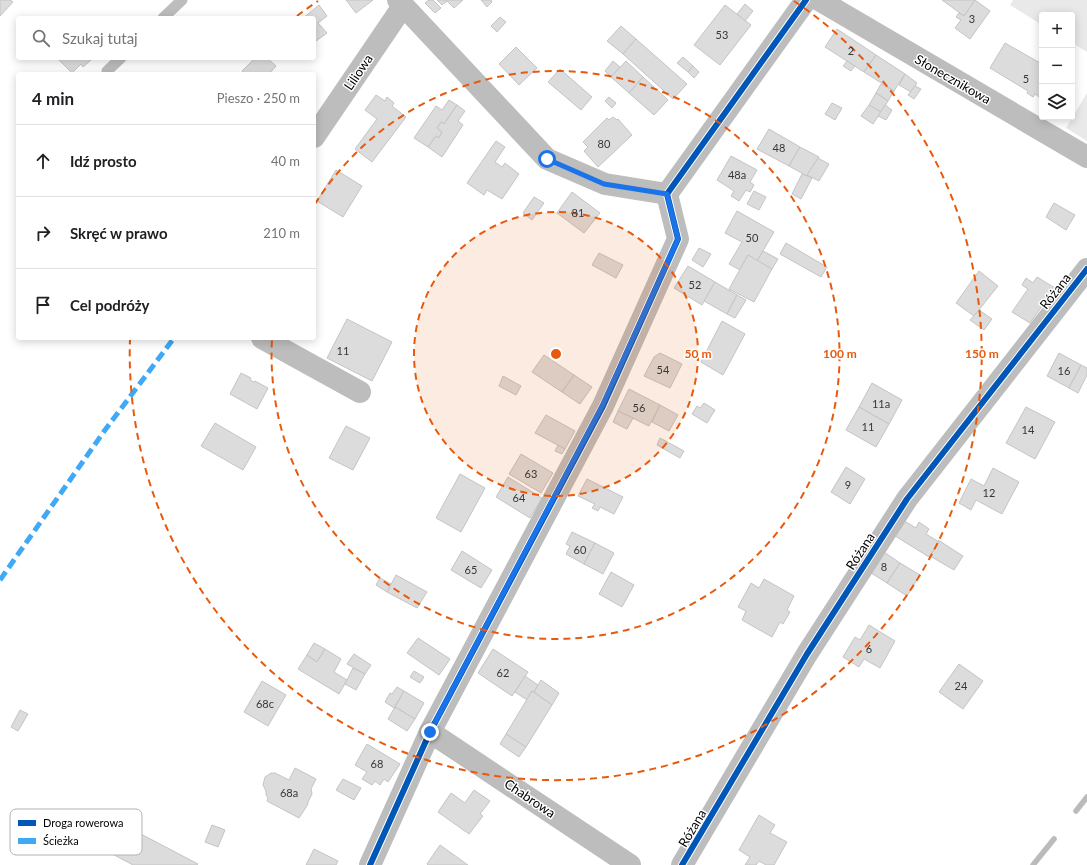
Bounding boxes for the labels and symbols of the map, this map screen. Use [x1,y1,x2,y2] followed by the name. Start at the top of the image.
[969,12,975,25] house number: 3
[716,28,728,41] house number: 53
[848,44,854,57] house number: 2
[340,51,376,93] street label: Liliowa
[912,51,994,107] street label: Słonecznikowa
[1023,72,1029,85] house number: 5
[598,137,611,150] house number: 80
[773,141,785,154] house number: 48
[538,150,556,168] route start
[728,168,746,181] house number: 48a
[572,206,584,219] house number: 81
[746,231,759,244] house number: 50
[1036,270,1074,312] street label: Różana
[689,278,701,291] house number: 52
[337,344,349,357] house number: 11
[685,346,711,361] text: 50 m
[823,346,857,361] text: 100 m
[965,346,999,361] text: 150 m
[549,347,563,361] centre of rings
[657,363,670,376] house number: 54
[1058,364,1070,377] house number: 16
[872,397,890,410] house number: 11a
[633,401,645,414] house number: 56
[862,420,874,433] house number: 11
[1022,423,1035,436] house number: 14
[525,467,537,480] house number: 63
[845,478,851,491] house number: 9
[983,486,995,499] house number: 12
[513,491,526,504] house number: 64
[842,529,878,573] street label: Różana
[574,543,587,556] house number: 60
[881,560,887,573] house number: 8
[465,563,477,576] house number: 65
[866,642,872,655] house number: 6
[497,666,509,679] house number: 62
[955,679,968,692] house number: 24
[256,697,274,710] house number: 68c
[421,723,439,741] route end
[371,757,383,770] house number: 68
[501,775,559,821] street label: Chabrowa
[280,786,298,799] house number: 68a
[675,806,709,850] street label: Różana
[10,809,142,855] legend
[43,816,124,829] text: Droga rowerowa
[43,834,79,847] text: Ścieżka

